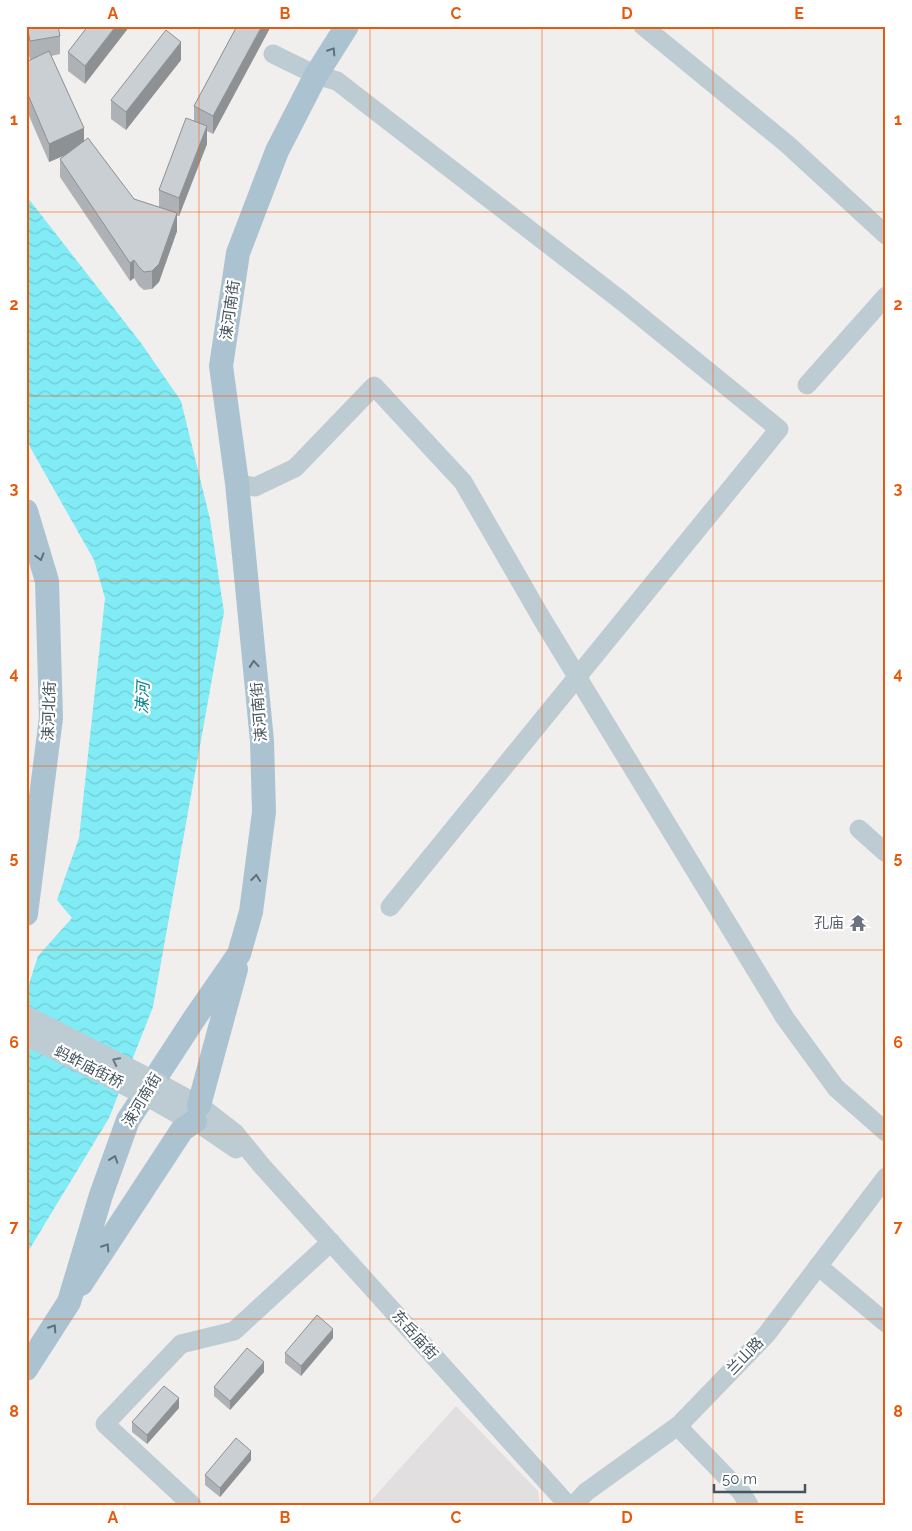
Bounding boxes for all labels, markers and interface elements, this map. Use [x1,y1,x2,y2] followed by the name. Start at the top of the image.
[108,4,119,23] text: A
[280,4,291,23] text: B
[451,4,462,23] text: C
[621,4,633,23] text: D
[794,4,804,23] text: E
[325,47,335,56] one-way arrow
[10,110,18,129] text: 1
[894,110,902,129] text: 1
[217,279,243,341] street label: 涑河南街
[9,295,19,314] text: 2
[893,295,903,314] text: 2
[10,479,19,498] text: 3
[894,479,903,498] text: 3
[35,553,45,561] one-way arrow
[249,659,260,667] one-way arrow
[9,664,19,683] text: 4
[893,664,903,683] text: 4
[132,679,153,715] water label: 涑河
[39,681,59,741] street label: 涑河北街
[247,681,271,743] street label: 涑河南街
[10,848,19,867] text: 5
[894,848,903,867] text: 5
[250,873,261,881] one-way arrow
[848,913,868,933] temple icon: 孔庙
[814,914,844,932] place label: 孔庙
[9,1033,19,1052] text: 6
[893,1033,903,1052] text: 6
[51,1042,127,1092] street label: 蚂蚱庙街桥
[112,1057,121,1067] one-way arrow
[119,1070,165,1130] street label: 涑河南街
[108,1156,118,1164] one-way arrow
[10,1217,19,1236] text: 7
[894,1217,903,1236] text: 7
[100,1244,109,1253] one-way arrow
[388,1307,442,1363] street label: 东岳庙街
[46,1324,56,1333] one-way arrow
[723,1334,767,1378] street label: 兰山路
[9,1402,19,1421] text: 8
[893,1402,903,1421] text: 8
[714,1461,806,1493] scale bar
[722,1470,757,1488] text: 50 m
[108,1508,119,1527] text: A
[280,1508,291,1527] text: B
[451,1508,462,1527] text: C
[621,1508,633,1527] text: D
[794,1508,804,1527] text: E

